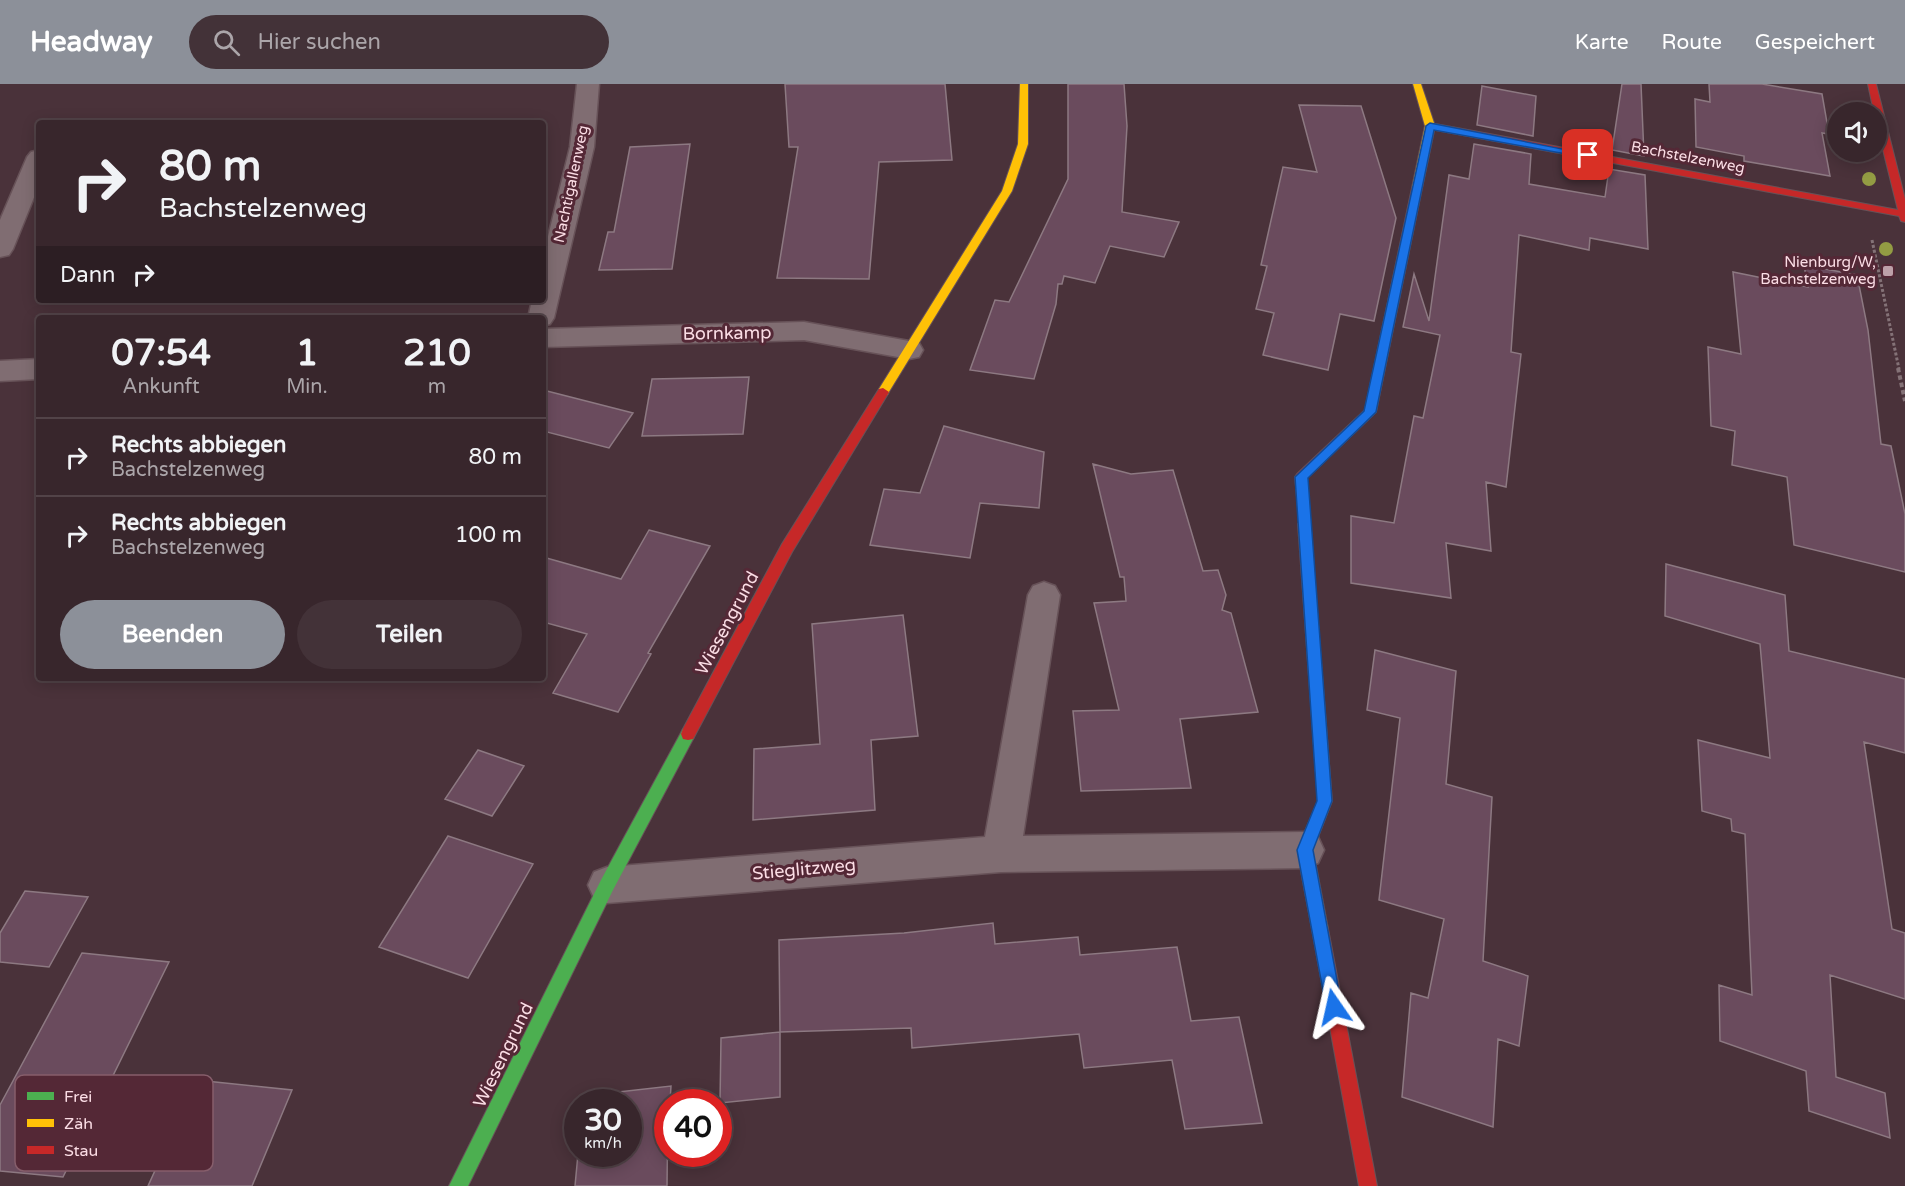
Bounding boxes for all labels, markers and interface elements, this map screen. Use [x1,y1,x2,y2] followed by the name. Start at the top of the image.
[189,15,609,69] search box
[30,25,153,59] text: Headway
[210,26,243,59] icon: search
[258,29,381,55] text: Hier suchen
[1575,30,1629,55] text: Karte
[1662,30,1722,55] text: Route
[1755,30,1875,55] text: Gespeichert
[1827,102,1887,162] map controls
[1827,102,1887,162] button: sound
[550,124,592,244] street label: Nachtigallenweg
[1562,129,1613,180] pin
[1630,137,1746,177] street label: Bachstelzenweg
[1571,138,1604,171] icon: arrive
[159,141,261,192] text: 80 m
[60,144,138,222] icon: right
[159,192,367,225] text: Bachstelzenweg
[1760,253,1876,288] place label: Nienburg/W, Bachstelzenweg
[127,258,160,291] icon: right
[60,262,115,288] text: Dann
[1881,264,1895,278] marker: Nienburg/W, Bachstelzenweg
[682,321,772,345] street label: Bornkamp
[111,332,211,375] text: 07:54
[296,332,318,375] text: 1
[403,332,471,375] text: 210
[123,375,200,399] text: Ankunft
[286,375,328,399] text: Min.
[428,375,446,399] text: m
[111,432,286,458] text: Rechts abbiegen
[60,441,93,474] icon: right
[468,444,522,470] text: 80 m
[111,458,265,482] text: Bachstelzenweg
[111,510,286,536] text: Rechts abbiegen
[60,519,93,552] icon: right
[455,522,522,548] text: 100 m
[111,536,265,560] text: Bachstelzenweg
[691,568,763,678] street label: Wiesengrund
[60,600,285,669] button: Beenden
[297,600,522,669] button: Teilen
[751,854,857,884] street label: Stieglitzweg
[1302,975,1366,1039] position arrow
[468,999,538,1111] street label: Wiesengrund
[15,1075,213,1171] legend
[64,1087,92,1107] text: Frei
[654,1089,732,1167] speed limit sign: 40
[584,1102,622,1139] text: 30
[64,1114,93,1134] text: Zäh
[584,1134,622,1152] text: km/h
[64,1141,98,1161] text: Stau

